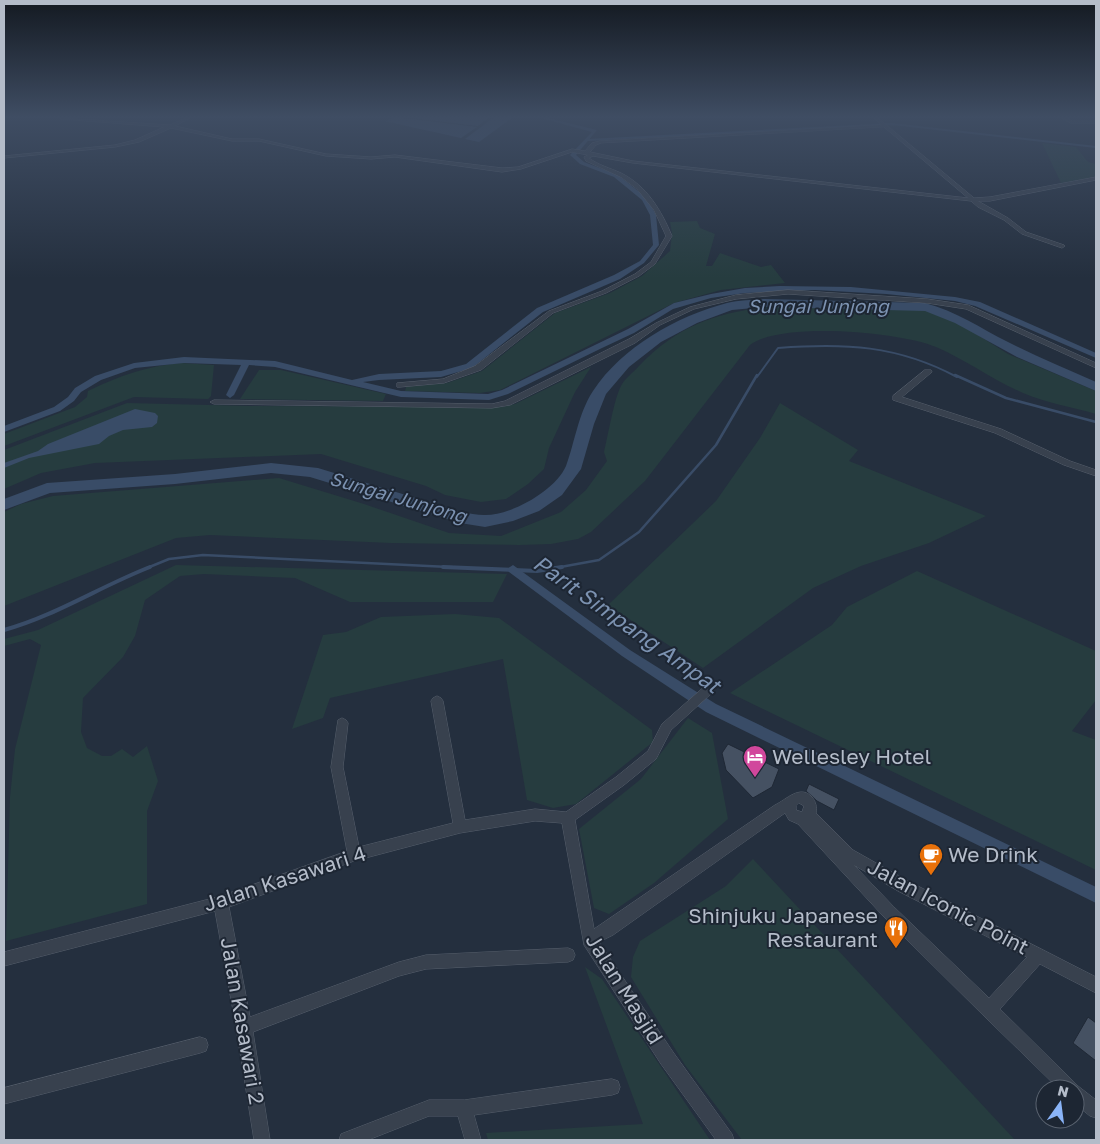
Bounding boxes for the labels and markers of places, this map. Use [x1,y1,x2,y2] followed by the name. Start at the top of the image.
[772,743,931,769] place label: Wellesley Hotel
[742,744,768,778] hotel icon: Wellesley Hotel
[948,841,1038,867] place label: We Drink
[918,842,944,876] cafe icon: We Drink
[688,902,878,952] place label: Shinjuku Japanese Restaurant
[883,915,909,949] restaurant icon: Shinjuku Japanese Restaurant

